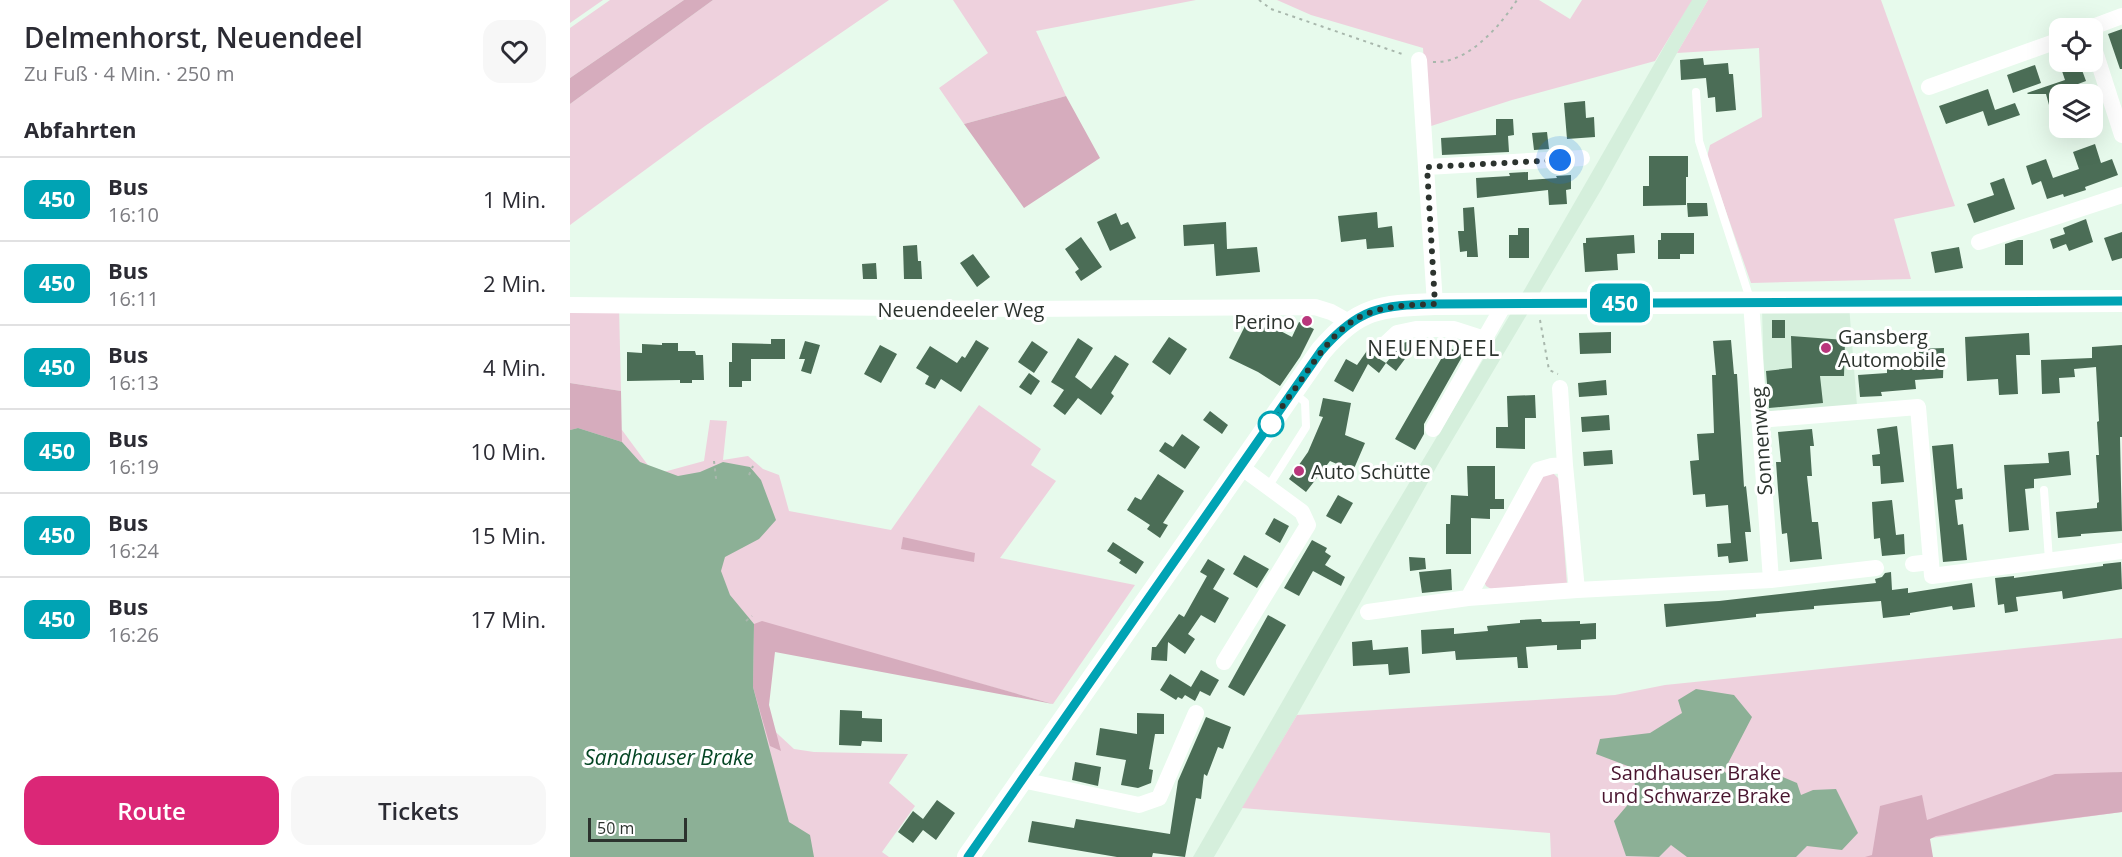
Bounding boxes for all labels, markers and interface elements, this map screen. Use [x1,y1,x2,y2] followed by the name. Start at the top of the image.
[24,18,363,56] text: Delmenhorst, Neuendeel
[2049,18,2103,138] map controls
[2049,18,2103,72] button: locate
[483,20,546,83] button: heart
[24,60,234,87] text: Zu Fuß · 4 Min. · 250 m
[2049,84,2103,138] button: layers
[24,114,136,144] text: Abfahrten
[1545,145,1575,175] your location
[108,171,148,201] text: Bus
[483,184,546,214] text: 1 Min.
[39,185,75,213] text: 450
[108,201,159,228] text: 16:10
[108,255,148,285] text: Bus
[483,268,546,298] text: 2 Min.
[39,269,75,297] text: 450
[1586,284,1654,322] line badge: 450
[108,285,159,312] text: 16:11
[1602,289,1638,317] text: 450
[878,296,1045,323] street label: Neuendeeler Weg
[1234,308,1295,335] place label: Perino
[1300,314,1314,328] marker: Perino
[1838,323,1946,373] place label: Gansberg Automobile
[1367,334,1501,362] district label: NEUENDEEL
[108,339,148,369] text: Bus
[1819,341,1833,355] marker: Gansberg Automobile
[483,352,546,382] text: 4 Min.
[39,353,75,381] text: 450
[108,369,159,396] text: 16:13
[1744,386,1778,496] street label: Sonnenweg
[1258,411,1284,437] unlabelled marker
[108,423,148,453] text: Bus
[471,436,546,466] text: 10 Min.
[39,437,75,465] text: 450
[108,453,159,480] text: 16:19
[1311,458,1431,485] place label: Auto Schütte
[1292,464,1306,478] marker: Auto Schütte
[108,507,148,537] text: Bus
[471,520,546,550] text: 15 Min.
[39,521,75,549] text: 450
[108,537,159,564] text: 16:24
[108,591,148,621] text: Bus
[471,604,546,634] text: 17 Min.
[39,605,75,633] text: 450
[108,621,159,648] text: 16:26
[584,743,754,771] water label: Sandhauser Brake
[1601,759,1791,809] park label: Sandhauser Brake und Schwarze Brake
[24,776,279,845] button: Route
[291,776,546,845] button: Tickets
[588,815,687,842] scale bar
[597,817,634,839] text: 50 m

